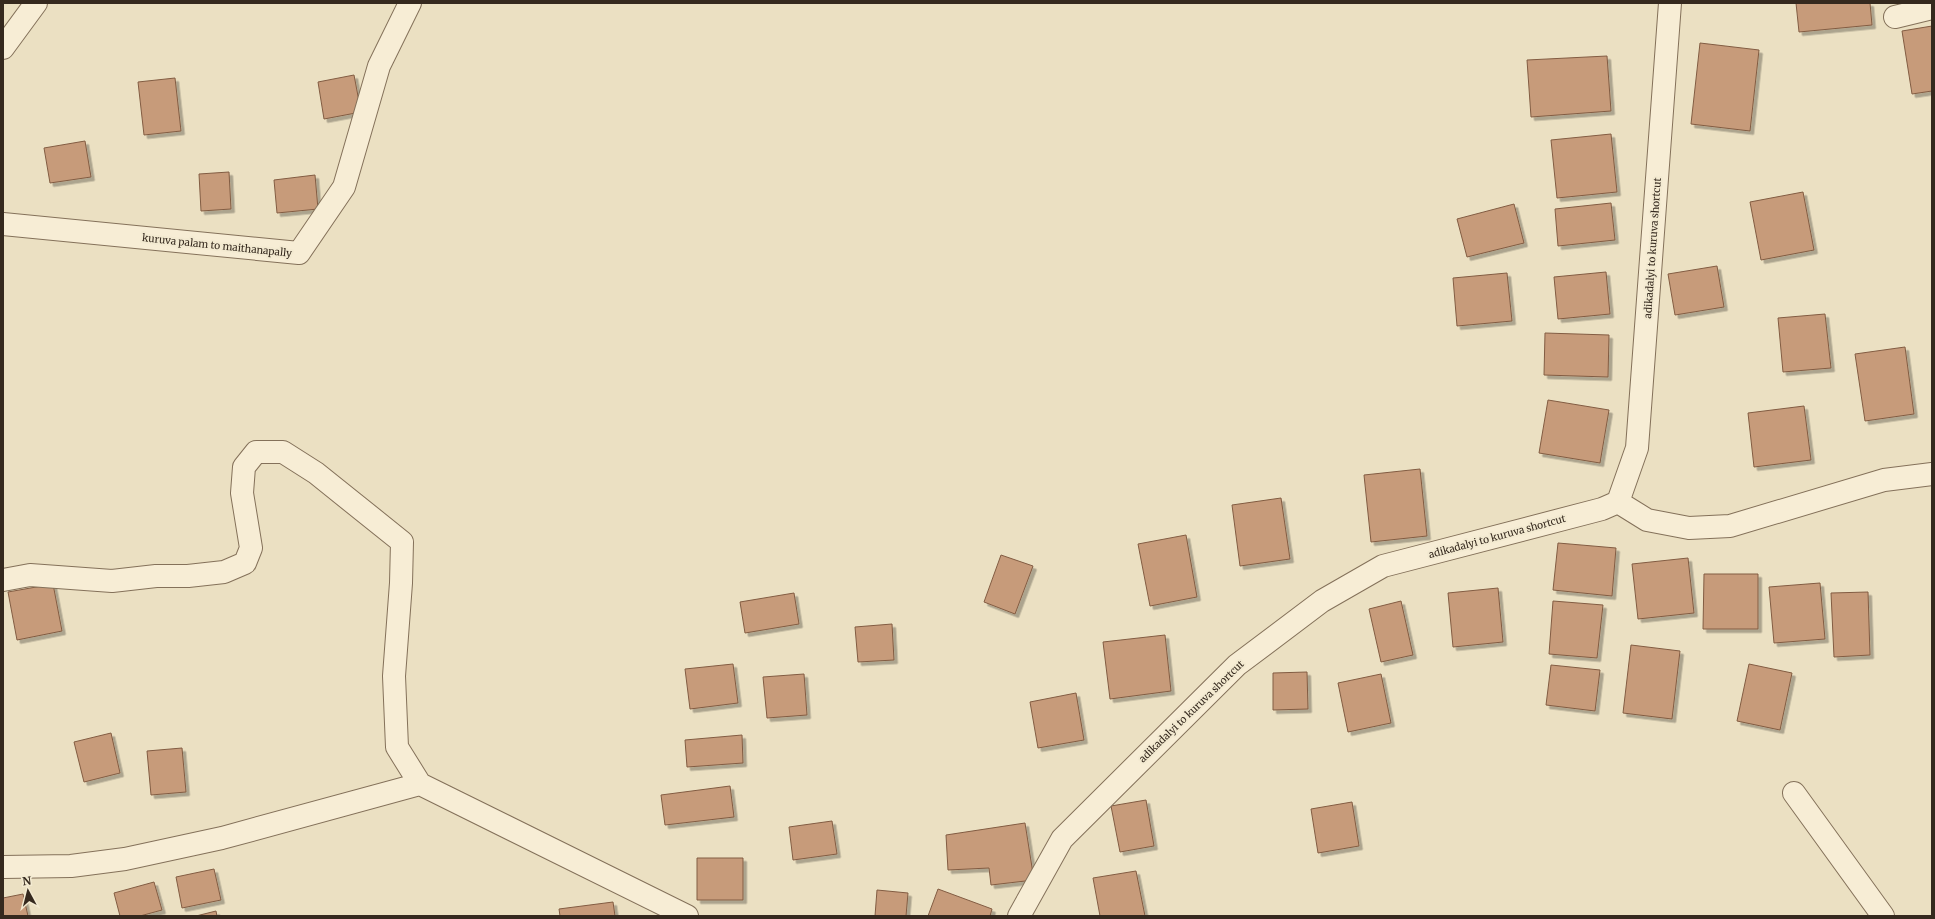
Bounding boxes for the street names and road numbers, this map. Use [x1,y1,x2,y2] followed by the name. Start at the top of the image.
[1641,177,1664,319] street label: adikadalyi to kuruva shortcut
[141,231,293,260] street label: kuruva palam to maithanapally
[1427,512,1567,561] street label: adikadalyi to kuruva shortcut
[1136,658,1247,765] street label: adikadalyi to kuruva shortcut

